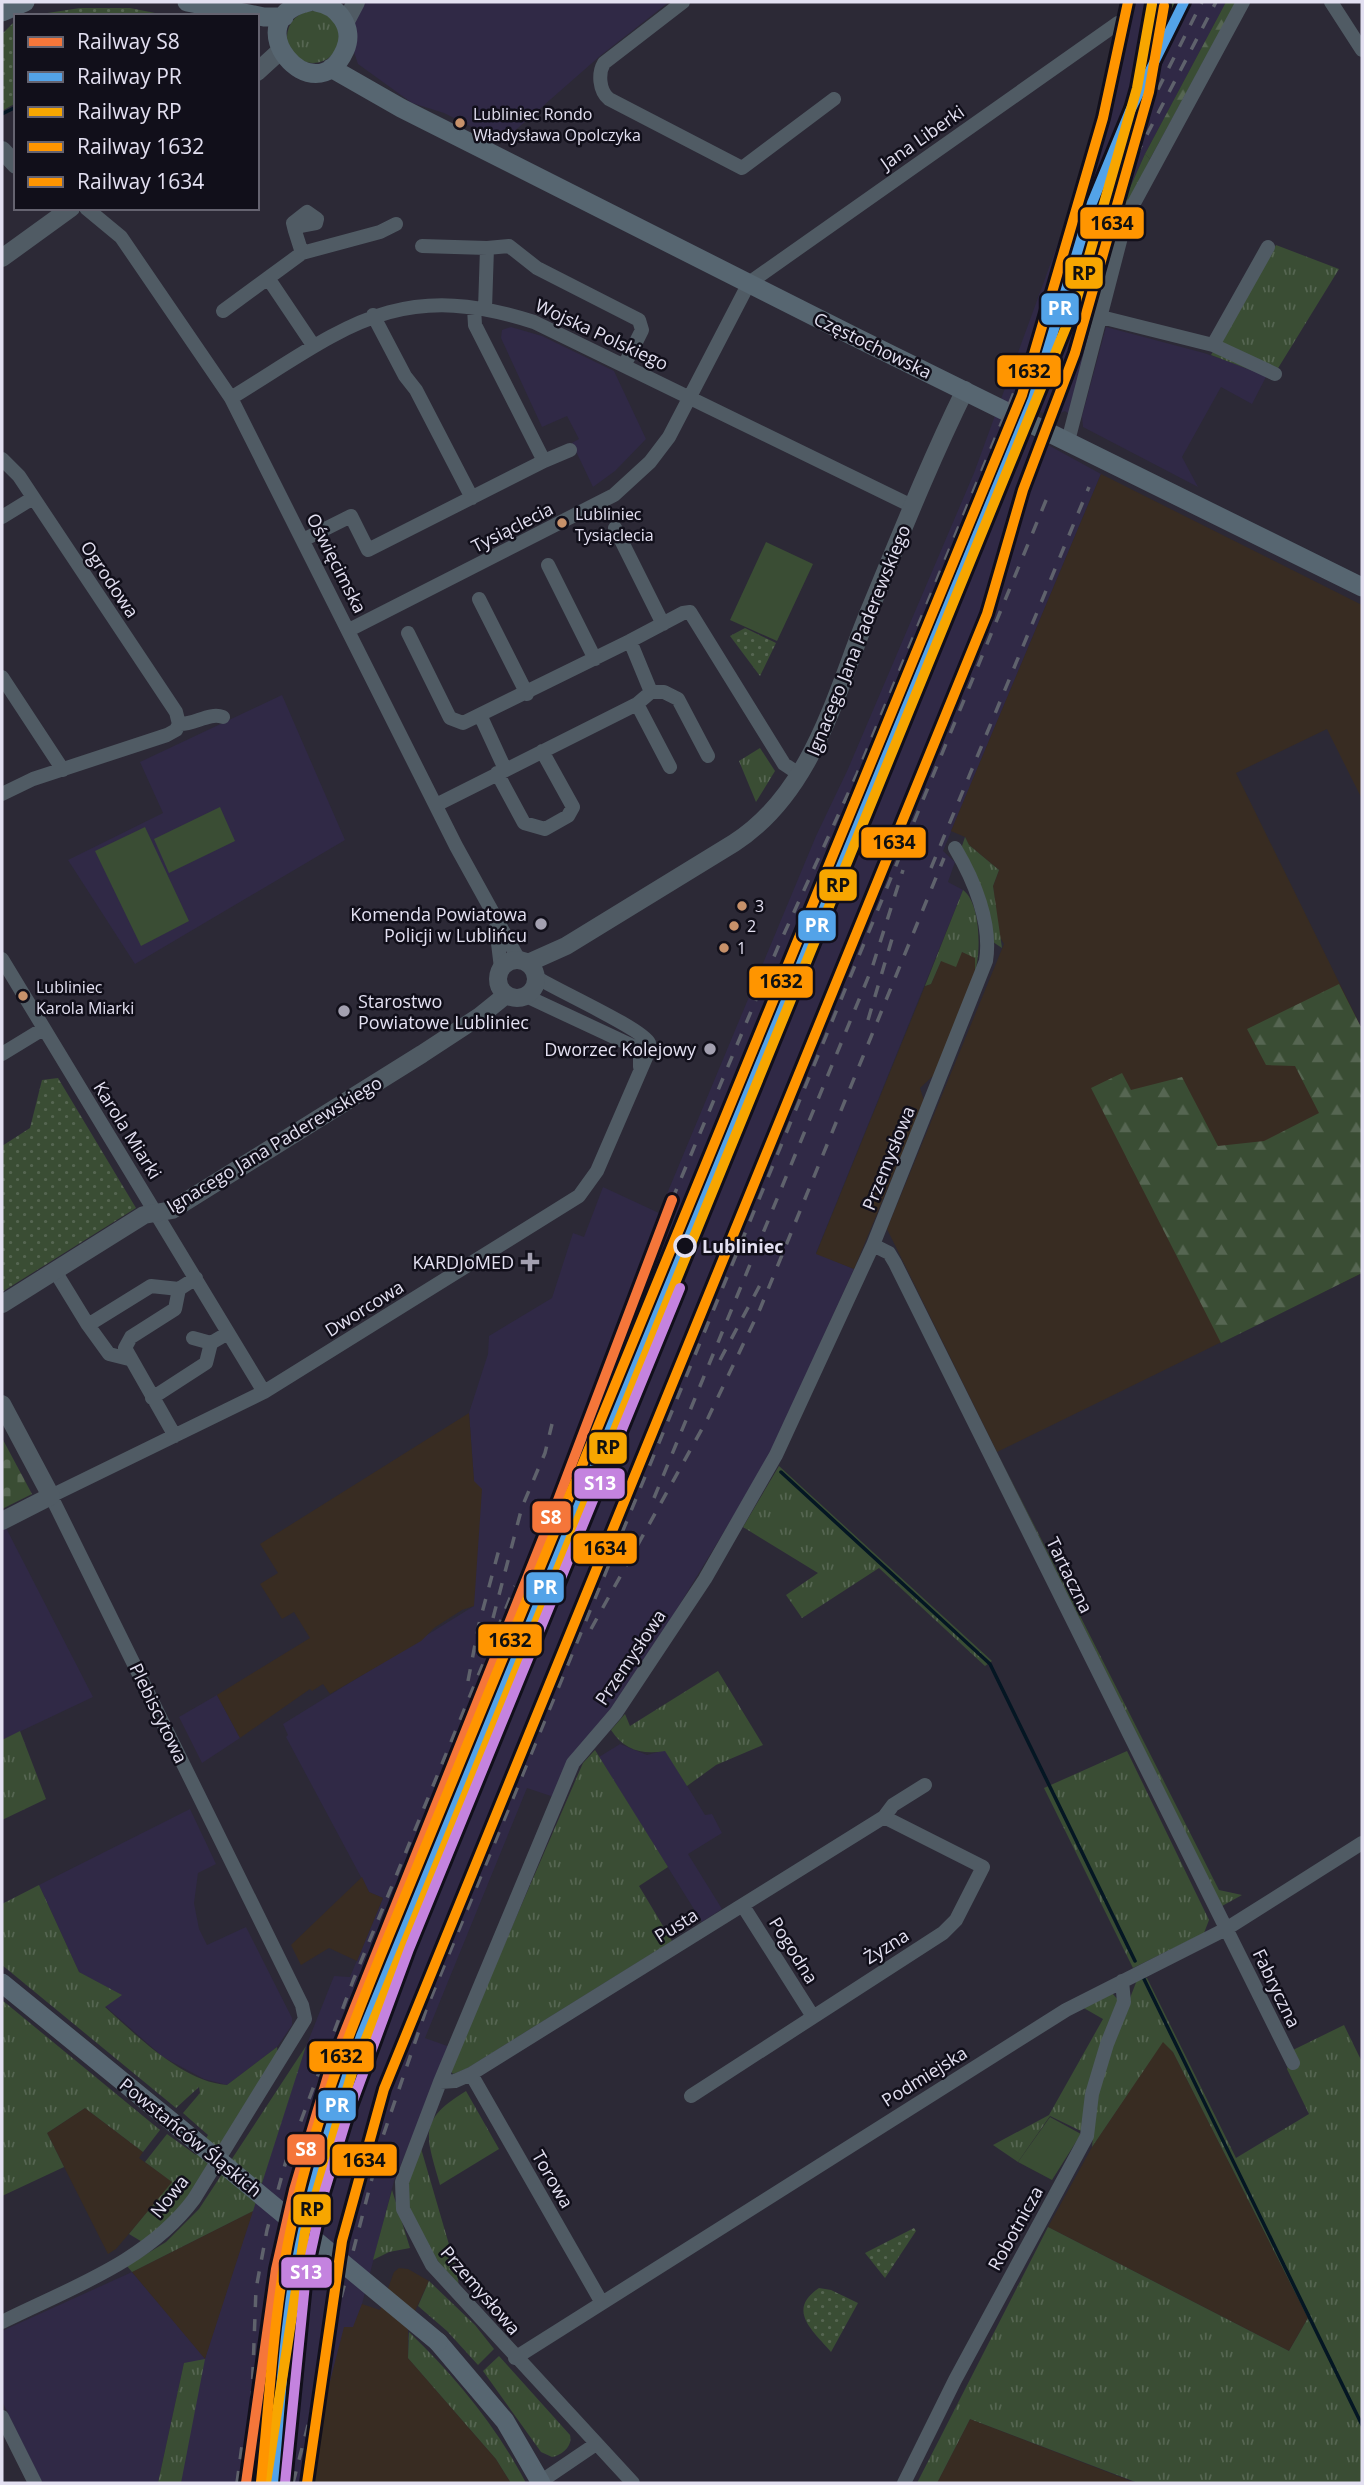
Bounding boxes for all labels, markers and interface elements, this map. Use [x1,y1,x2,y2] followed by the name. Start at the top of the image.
[14,14,259,210] legend
[77,27,180,55] text: Railway S8
[77,62,182,90] text: Railway PR
[77,97,182,125] text: Railway RP
[874,99,969,176] street label: Jana Liberki
[473,103,641,146] place label: Lubliniec Rondo Władysława Opolczyka
[453,116,467,130] marker: Lubliniec Rondo Władysława Opolczyka
[77,132,204,160] text: Railway 1632
[77,167,204,195] text: Railway 1634
[1079,206,1145,240] line badge: 1634
[1090,210,1134,236] text: 1634
[1064,256,1104,290] line badge: RP
[1072,260,1096,286] text: RP
[1040,292,1080,326] line badge: PR
[532,293,672,375] street label: Wojska Polskiego
[1048,295,1073,321] text: PR
[810,306,936,384] street label: Częstochowska
[996,354,1062,388] line badge: 1632
[1007,358,1051,384] text: 1632
[467,496,557,558] street label: Tysiąclecia
[575,503,654,546] place label: Lubliniec Tysiąclecia
[302,509,372,617] street label: Oświęcimska
[555,516,569,530] marker: Lubliniec Tysiąclecia
[801,521,915,759] street label: Ignacego Jana Paderewskiego
[76,536,144,622] street label: Ogrodowa
[860,826,927,859] line badge: 1634
[872,829,916,855] text: 1634
[818,868,858,902] line badge: RP
[826,872,850,898] text: RP
[755,895,764,917] place label: 3
[735,899,749,913] marker: 3
[350,902,527,947] place label: Komenda Powiatowa Policji w Lublińcu
[797,909,837,942] line badge: PR
[805,912,830,938] text: PR
[747,915,756,937] place label: 2
[533,916,549,932] marker: Komenda Powiatowa Policji w Lublińcu
[727,919,741,933] marker: 2
[737,937,746,959] place label: 1
[717,941,731,955] marker: 1
[748,965,814,999] line badge: 1632
[759,968,803,994] text: 1632
[36,976,134,1019] place label: Lubliniec Karola Miarki
[16,989,30,1003] marker: Lubliniec Karola Miarki
[358,989,529,1034] place label: Starostwo Powiatowe Lubliniec
[336,1003,352,1019] marker: Starostwo Powiatowe Lubliniec
[544,1037,697,1061] place label: Dworzec Kolejowy
[702,1041,718,1057] marker: Dworzec Kolejowy
[162,1070,386,1218] street label: Ignacego Jana Paderewskiego
[89,1077,167,1183] street label: Karola Miarki
[856,1102,920,1214] street label: Przemysłowa
[702,1234,784,1258] place label: Lubliniec
[674,1235,696,1257] marker: Lubliniec
[413,1250,514,1274] place label: KARDJoMED
[520,1252,540,1272] marker: KARDJoMED
[320,1274,408,1342] street label: Dworcowa
[588,1431,628,1465] line badge: RP
[596,1434,620,1460] text: RP
[573,1467,626,1500] line badge: S13
[584,1470,616,1496] text: S13
[531,1500,572,1534] line badge: S8
[540,1504,562,1530] text: S8
[572,1532,638,1565] line badge: 1634
[1041,1533,1099,1617] street label: Tartaczna
[583,1535,627,1561] text: 1634
[525,1571,565,1604] line badge: PR
[533,1574,558,1600] text: PR
[589,1605,671,1709] street label: Przemysłowa
[477,1623,543,1657] line badge: 1632
[488,1627,532,1653] text: 1632
[124,1659,194,1767] street label: Plebiscytowa
[650,1902,702,1948] street label: Pusta
[764,1912,824,1988] street label: Pogodna
[859,1923,913,1969] street label: Żyzna
[1248,1945,1306,2031] street label: Fabryczna
[308,2040,375,2073] line badge: 1632
[877,2040,971,2112] street label: Podmiejska
[319,2043,363,2069] text: 1632
[115,2072,267,2202] street label: Powstańców Śląskich
[317,2089,357,2122] line badge: PR
[325,2092,350,2118] text: PR
[286,2133,326,2166] line badge: S8
[295,2136,317,2162] text: S8
[331,2143,398,2177] line badge: 1634
[527,2146,579,2212] street label: Torowa
[342,2147,386,2173] text: 1634
[144,2170,194,2222] street label: Nowa
[982,2182,1048,2274] street label: Robotnicza
[292,2193,332,2226] line badge: RP
[300,2196,324,2222] text: RP
[436,2241,526,2339] street label: Przemysłowa
[280,2256,333,2289] line badge: S13
[290,2259,322,2285] text: S13

